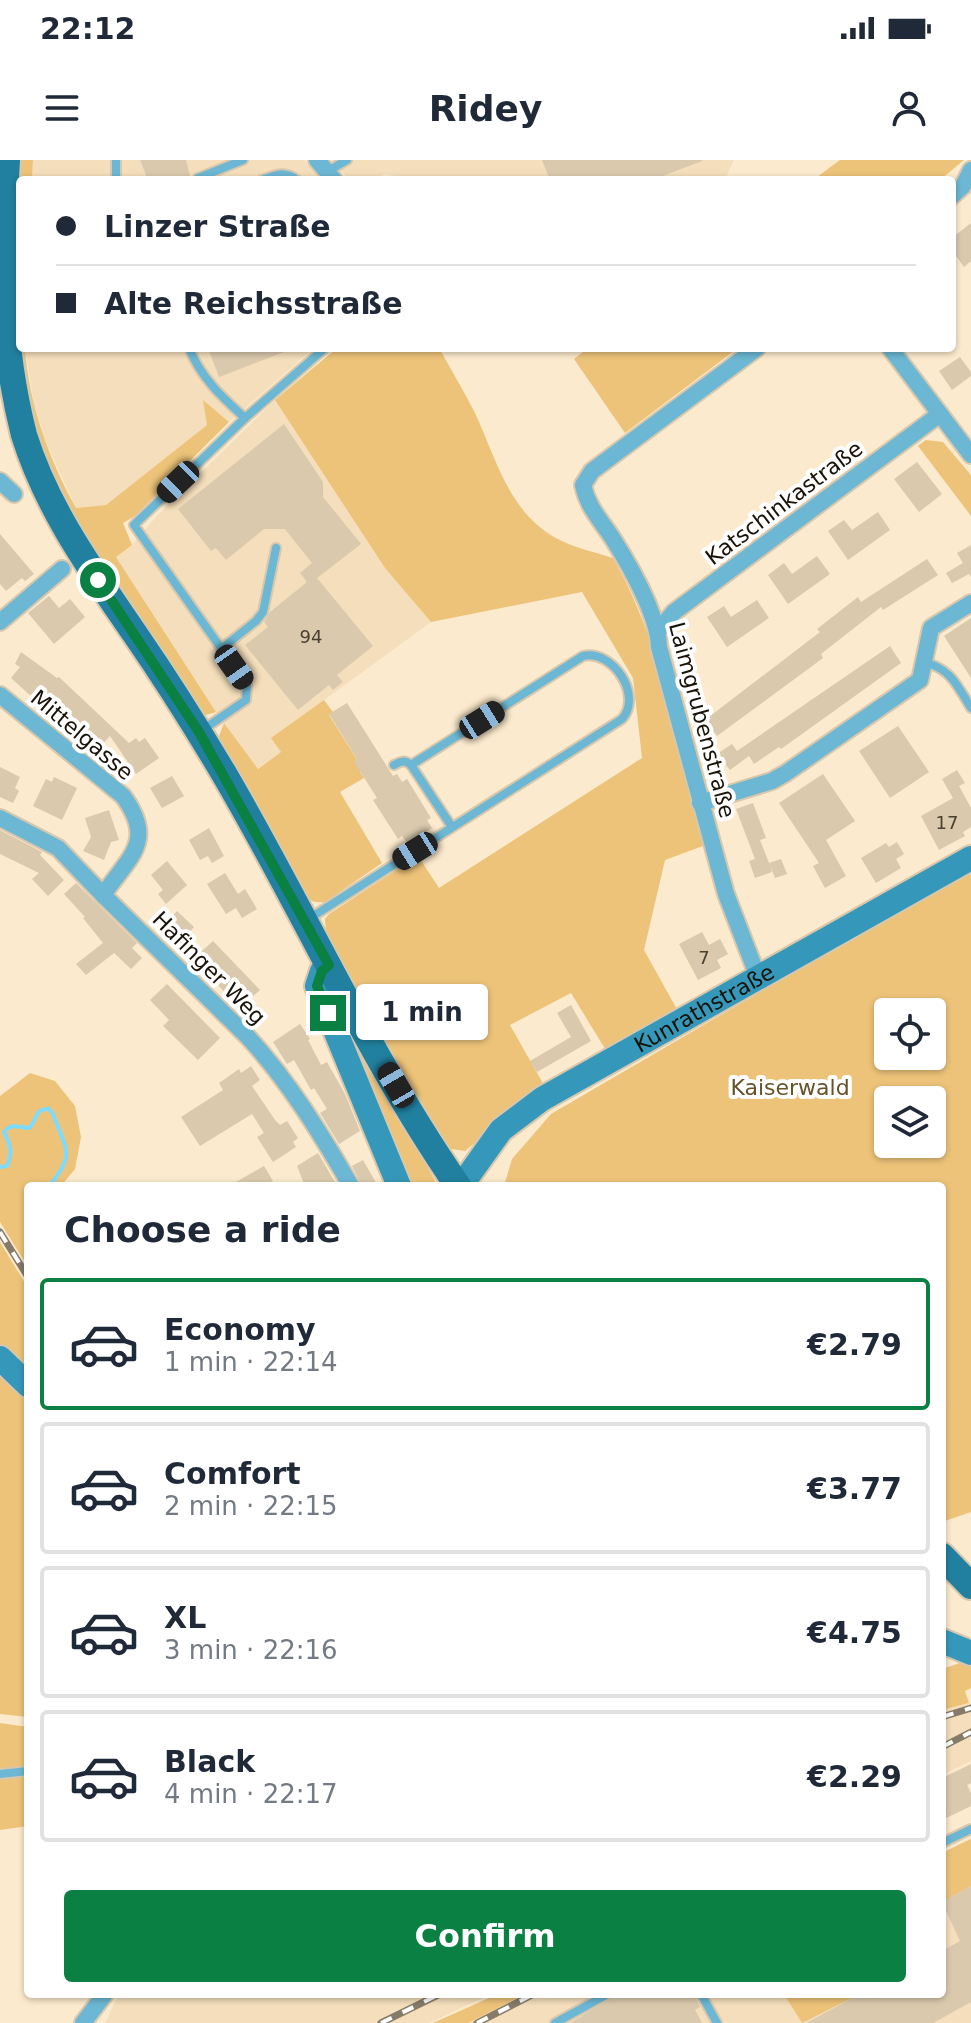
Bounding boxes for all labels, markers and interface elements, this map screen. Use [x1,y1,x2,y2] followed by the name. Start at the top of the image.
[40,11,136,46] text: 22:12
[40,86,84,130] icon: menu
[887,86,931,130] icon: person
[429,88,542,129] text: Ridey
[104,209,331,244] text: Linzer Straße
[104,286,403,321] text: Alte Reichsstraße
[701,436,867,570] street label: Katschinkastraße
[152,457,204,507] car
[80,562,116,598] route start
[664,619,740,821] street label: Laimgrubenstraße
[300,626,322,647] house number: 94
[210,640,258,694] car
[26,685,138,785] street label: Mittelgasse
[455,697,509,743] car
[936,812,958,833] house number: 17
[388,828,442,874] car
[147,906,271,1030] street label: Hafinger Weg
[698,947,710,968] house number: 7
[630,959,778,1057] street label: Kunrathstraße
[356,985,488,1041] callout: 1 min
[310,995,346,1031] route end
[381,997,463,1027] text: 1 min
[874,998,946,1158] map controls
[874,998,946,1070] button: locate
[374,1058,418,1112] car
[730,1075,850,1100] park label: Kaiserwald
[874,1086,946,1158] button: layers
[64,1209,341,1250] text: Choose a ride
[68,1308,140,1380] icon: car
[164,1312,316,1347] text: Economy
[807,1327,902,1362] text: €2.79
[164,1347,338,1377] text: 1 min · 22:14
[68,1452,140,1524] icon: car
[164,1456,301,1491] text: Comfort
[807,1471,902,1506] text: €3.77
[164,1491,338,1521] text: 2 min · 22:15
[68,1596,140,1668] icon: car
[164,1600,206,1635] text: XL
[807,1615,902,1650] text: €4.75
[164,1635,338,1665] text: 3 min · 22:16
[68,1740,140,1812] icon: car
[164,1744,255,1779] text: Black
[807,1759,902,1794] text: €2.29
[164,1779,338,1809] text: 4 min · 22:17
[64,1890,906,1982] button: Confirm

